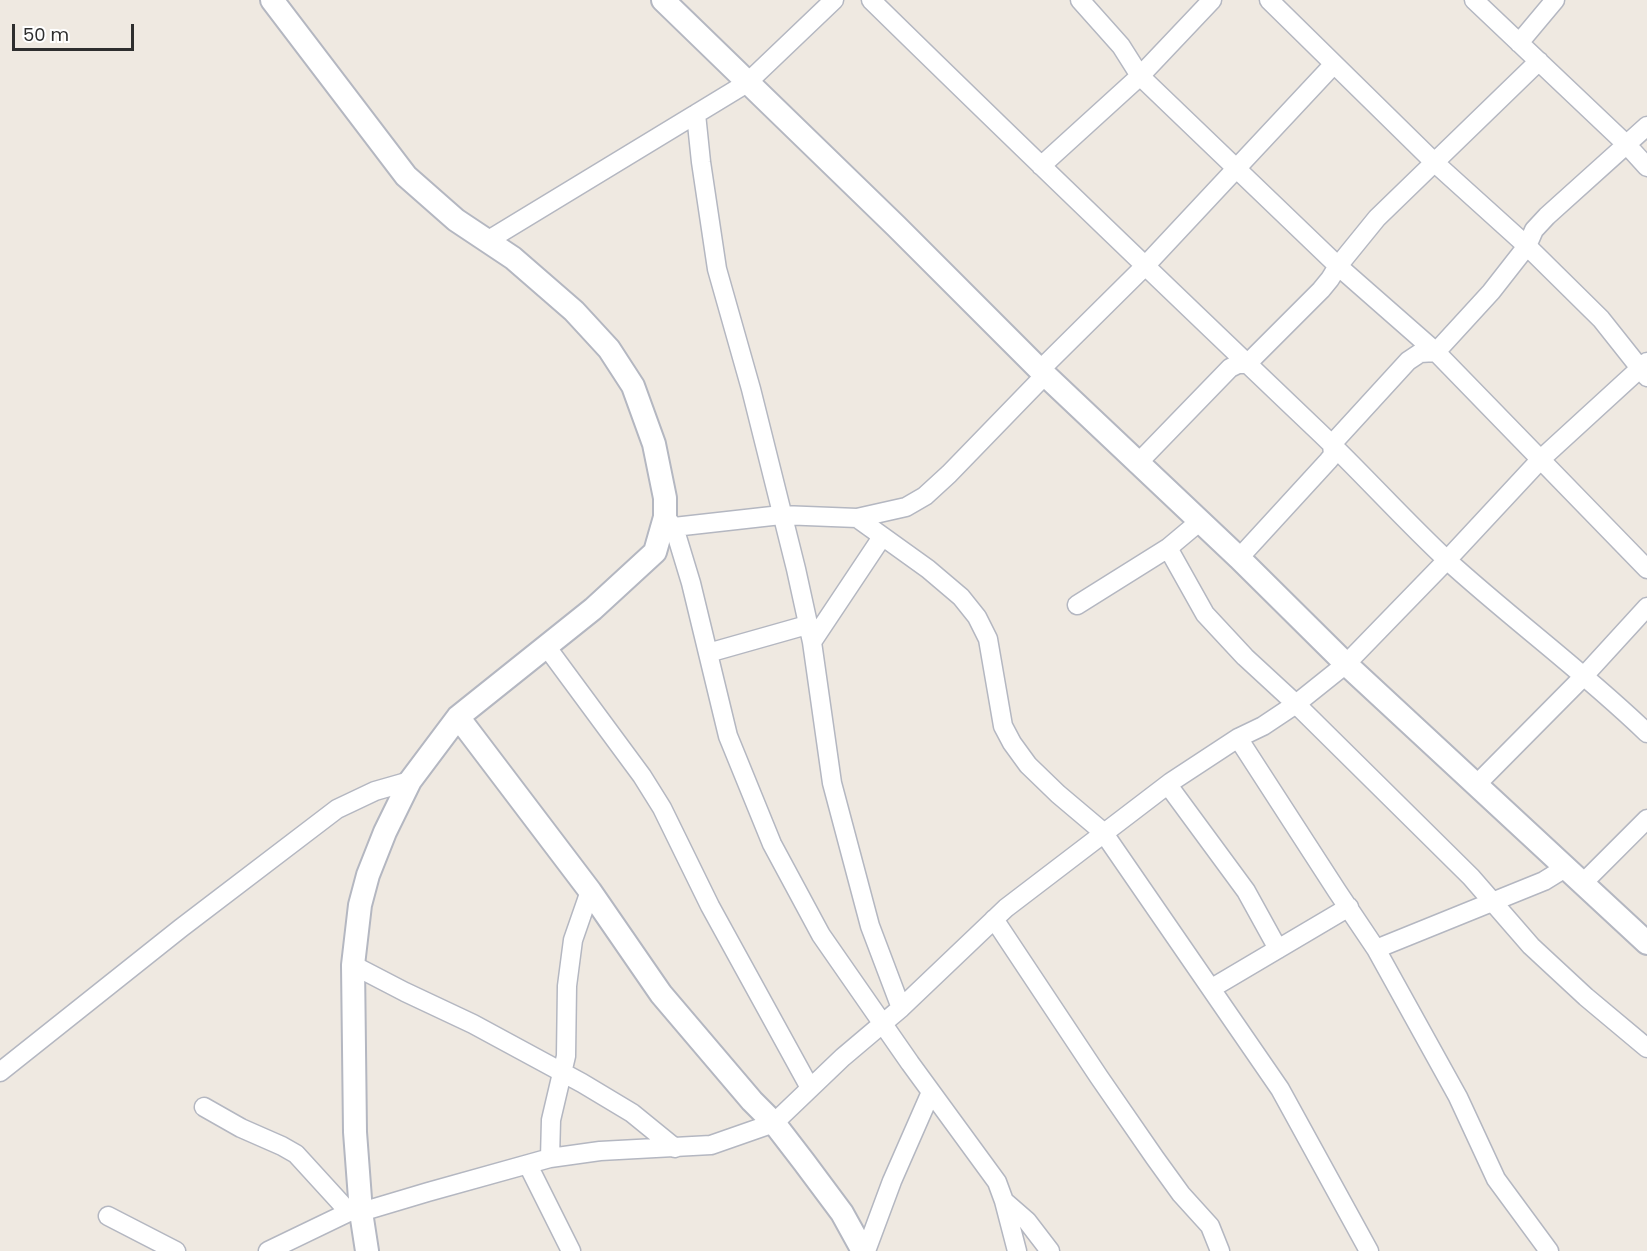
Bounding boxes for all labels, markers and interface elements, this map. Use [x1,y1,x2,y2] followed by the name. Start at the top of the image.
[15,12,136,50] scale bar
[23,22,69,47] text: 50 m

